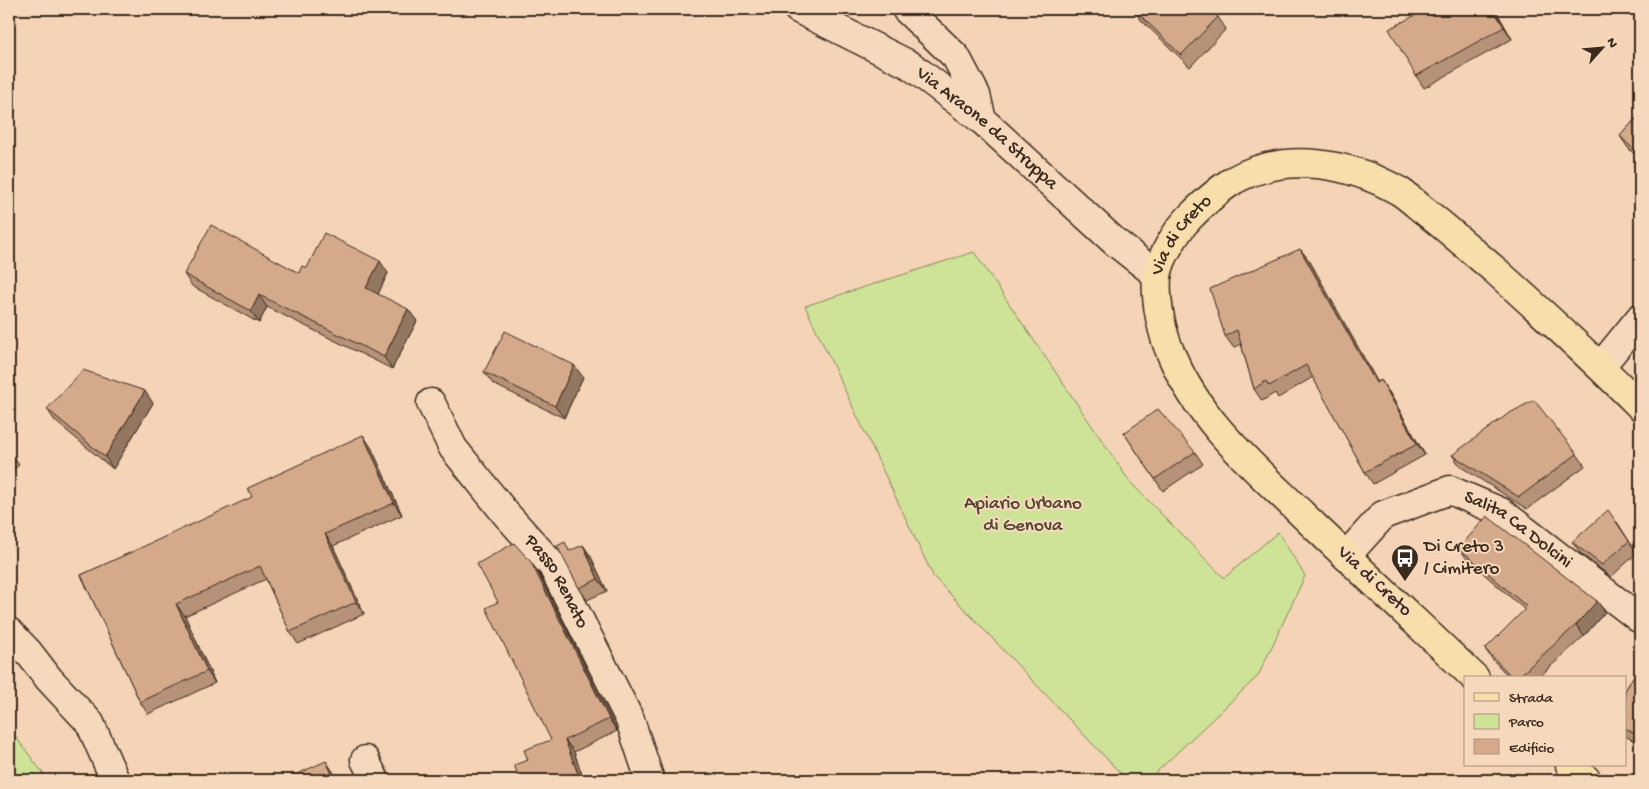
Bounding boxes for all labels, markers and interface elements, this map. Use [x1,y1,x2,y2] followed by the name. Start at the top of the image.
[1576,22,1626,72] north arrow
[1602,35,1621,51] text: N
[910,61,1064,196] street label: Via Araone da Struppa
[1146,190,1217,279] street label: Via di Creto
[1460,486,1577,574] street label: Salita Ca Dolcini
[964,493,1082,538] park label: Apiario Urbano di Genova
[518,529,594,633] street label: Passo Renato
[1422,536,1504,581] place label: Di Creto 3 / Cimitero
[1331,541,1416,623] street label: Via di Creto
[1390,543,1420,582] bus stop icon: Di Creto 3 / Cimitero
[1464,676,1626,766] legend
[1509,690,1554,708] text: Strada
[1508,714,1544,732] text: Parco
[1509,740,1555,758] text: Edificio

